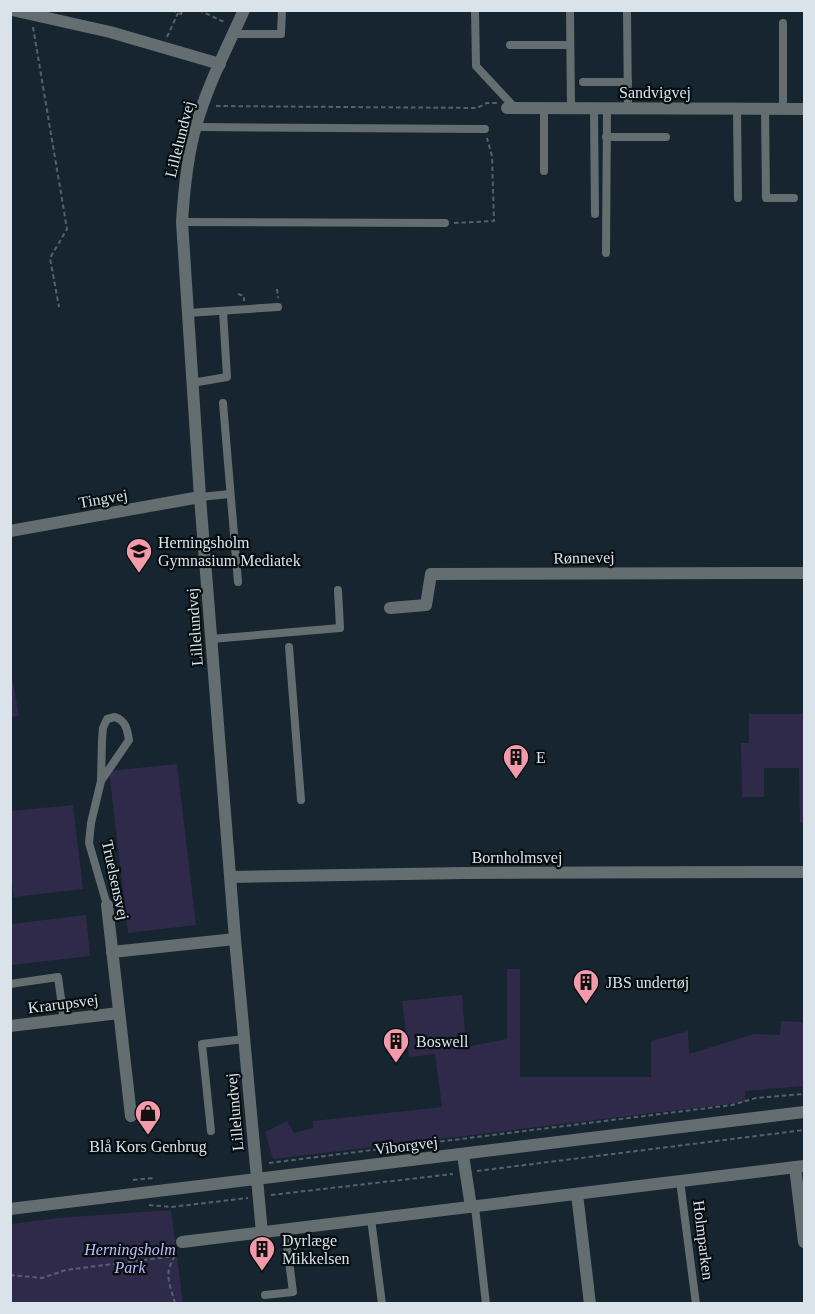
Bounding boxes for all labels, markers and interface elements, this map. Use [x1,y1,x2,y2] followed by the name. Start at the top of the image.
[619,84,691,102] street label: Sandvigvej
[162,99,198,179] street label: Lillelundvej
[77,486,129,512] street label: Tingvej
[158,534,301,570] place label: Herningsholm Gymnasium Mediatek
[124,536,154,574] school or university icon: Herningsholm Gymnasium Mediatek
[553,548,615,568] street label: Rønnevej
[183,587,207,667] street label: Lillelundvej
[501,742,531,780] building icon: E
[536,749,546,766] place label: E
[98,839,132,922] street label: Truelsensvej
[472,849,562,867] street label: Bornholmsvej
[571,967,601,1005] building icon: JBS undertøj
[606,974,689,992] place label: JBS undertøj
[27,991,100,1017] street label: Krarupsvej
[381,1026,411,1064] building icon: Boswell
[416,1033,469,1050] place label: Boswell
[223,1072,247,1152] street label: Lillelundvej
[133,1098,163,1136] shop icon: Blå Kors Genbrug
[373,1133,439,1159] street label: Viborgvej
[89,1138,207,1156] place label: Blå Kors Genbrug
[689,1199,717,1281] street label: Holmparken
[282,1232,350,1267] place label: Dyrlæge Mikkelsen
[247,1234,277,1272] building icon: Dyrlæge Mikkelsen
[83,1241,176,1276] park label: Herningsholm Park

